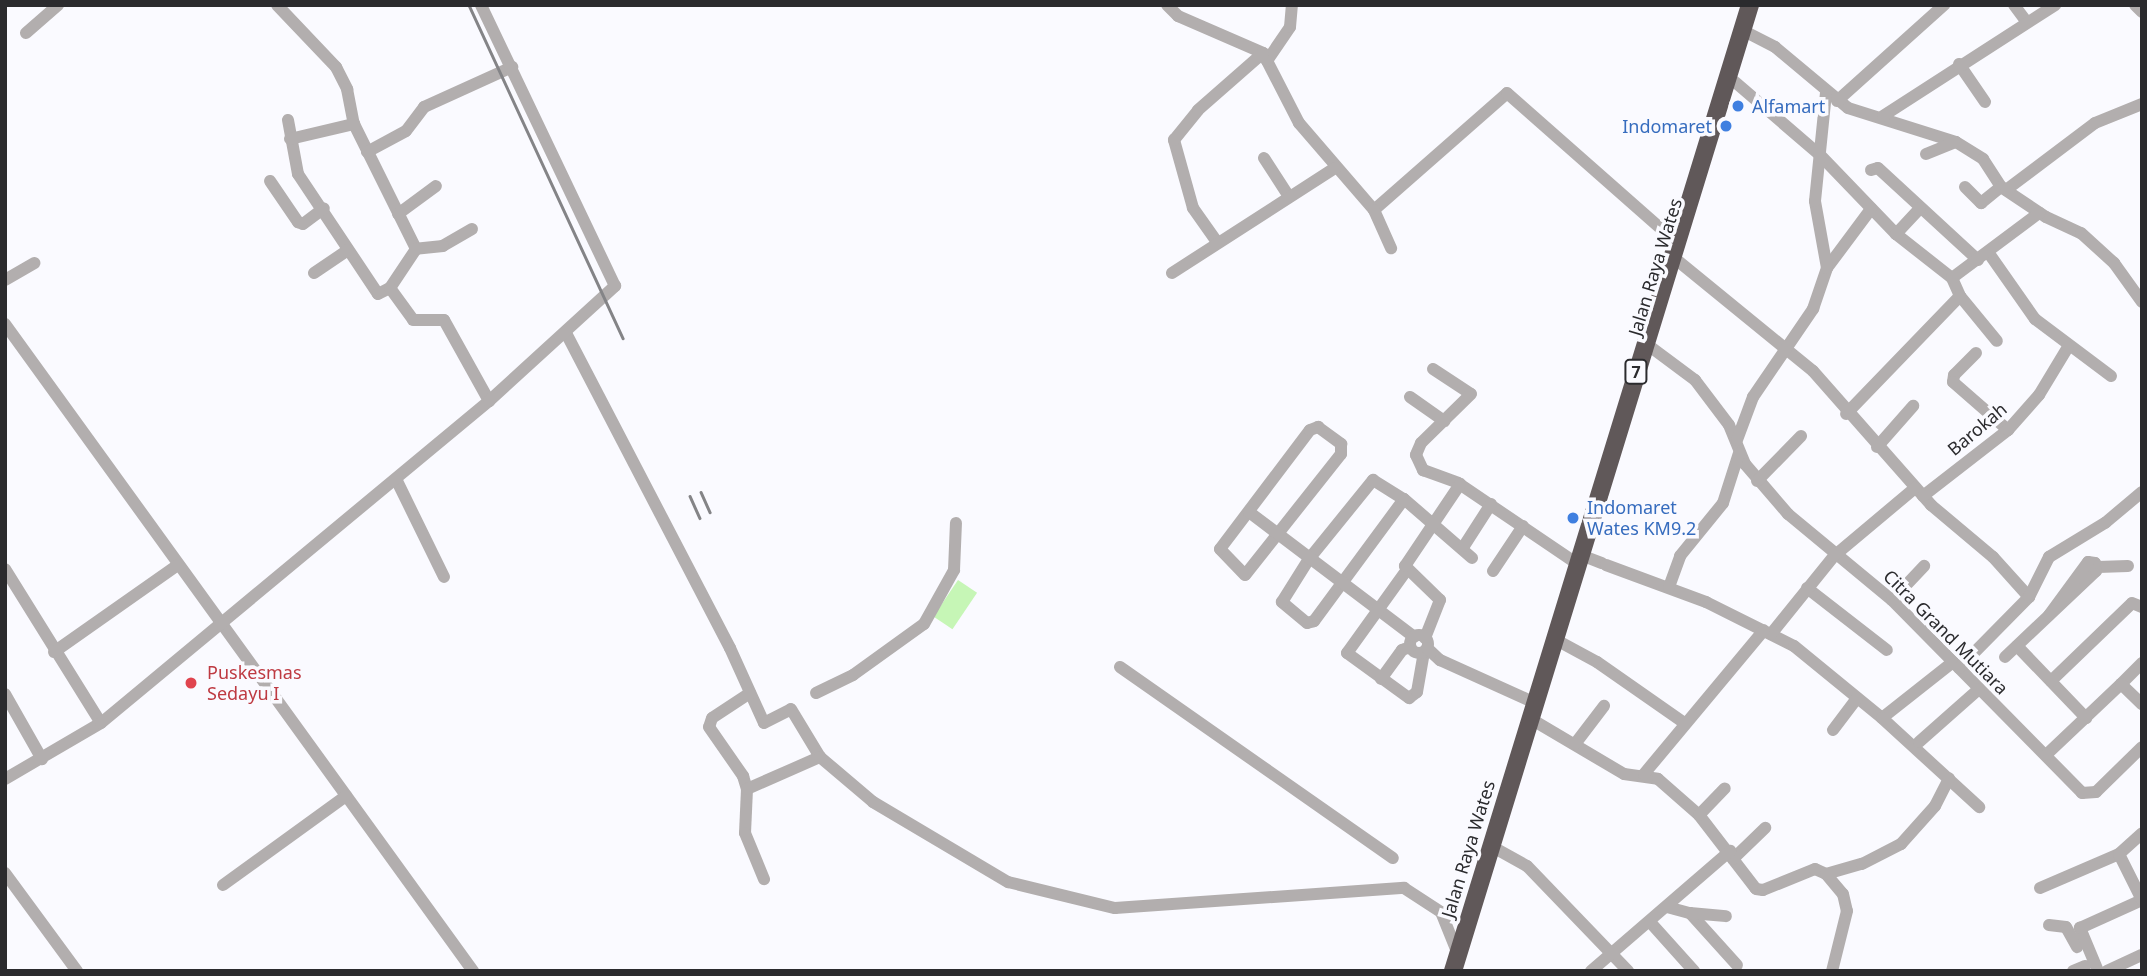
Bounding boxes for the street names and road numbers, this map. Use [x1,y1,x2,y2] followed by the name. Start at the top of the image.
[1624,196,1686,338] street label: Jalan Raya Wates
[1624,360,1648,384] road number: 7
[1943,398,2011,460] street label: Barokah
[1879,565,2013,699] street label: Citra Grand Mutiara
[1437,778,1499,920] street label: Jalan Raya Wates

